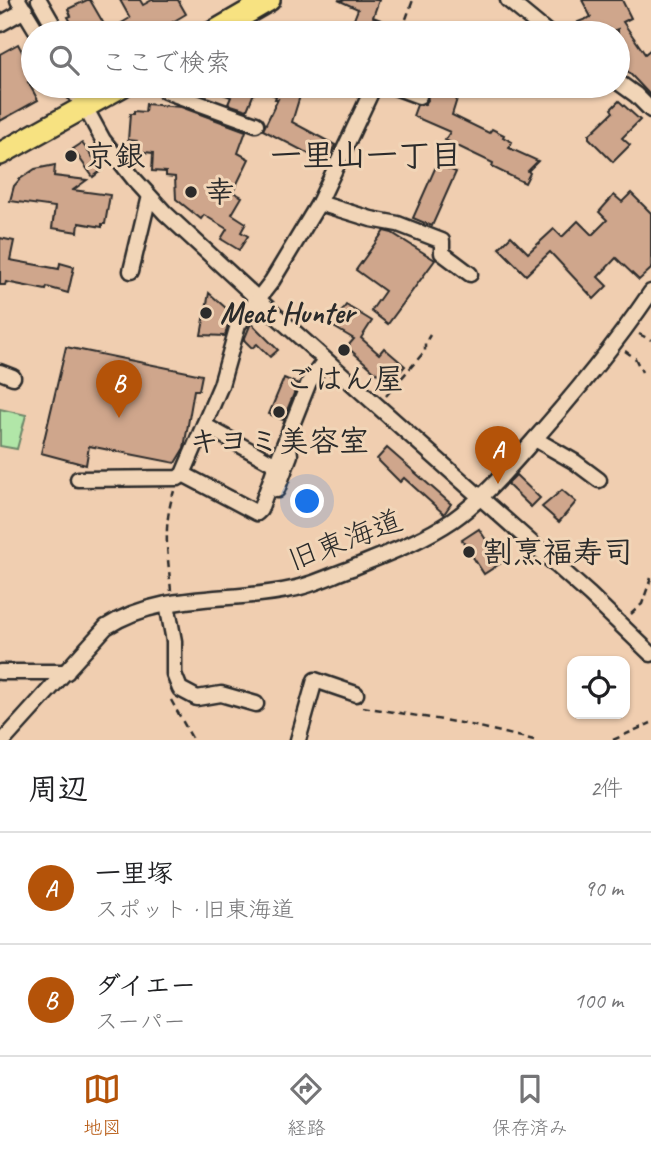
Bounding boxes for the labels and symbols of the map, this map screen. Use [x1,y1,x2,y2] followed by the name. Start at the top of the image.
[270,135,462,176] district label: 一里山一丁目
[85,137,145,175] place label: 京銀
[63,148,79,164] marker: 京銀
[205,173,235,211] place label: 幸
[183,184,199,200] marker: 幸
[220,294,357,332] place label: Meat Hunter
[198,305,214,321] marker: Meat Hunter
[336,342,352,358] marker: ごはん屋
[96,360,142,418] pin: B
[284,360,404,398] place label: ごはん屋
[271,404,287,420] marker: キヨミ美容室
[189,422,369,460] place label: キヨミ美容室
[475,426,521,484] pin: A
[290,484,324,518] your location
[282,501,408,579] street label: 旧東海道
[483,533,633,571] place label: 割烹福寿司
[461,544,477,560] marker: 割烹福寿司

